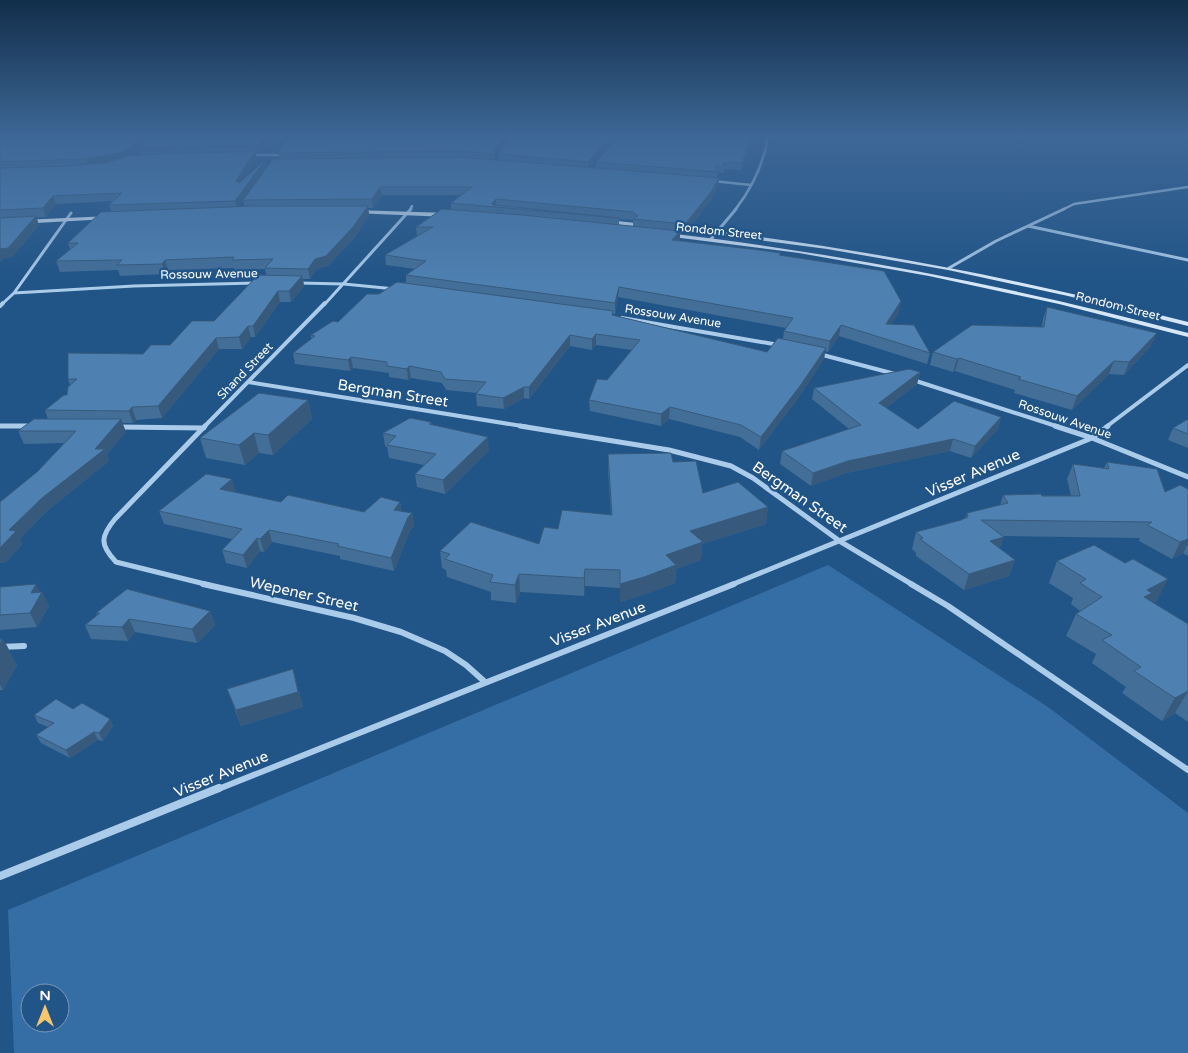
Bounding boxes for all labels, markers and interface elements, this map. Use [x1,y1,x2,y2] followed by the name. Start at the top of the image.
[675,220,763,243] street label: Rondom Street
[160,266,258,282] street label: Rossouw Avenue
[1074,289,1162,323] street label: Rondom Street
[624,301,722,331] street label: Rossouw Avenue
[214,339,276,402] street label: Shand Street
[336,375,450,411] street label: Bergman Street
[1017,397,1114,442] street label: Rossouw Avenue
[923,445,1023,501] street label: Visser Avenue
[749,458,851,537] street label: Bergman Street
[248,573,360,615] street label: Wepener Street
[548,598,648,650] street label: Visser Avenue
[171,747,271,801] street label: Visser Avenue
[20,983,70,1033] north arrow
[39,987,51,1004] text: N

